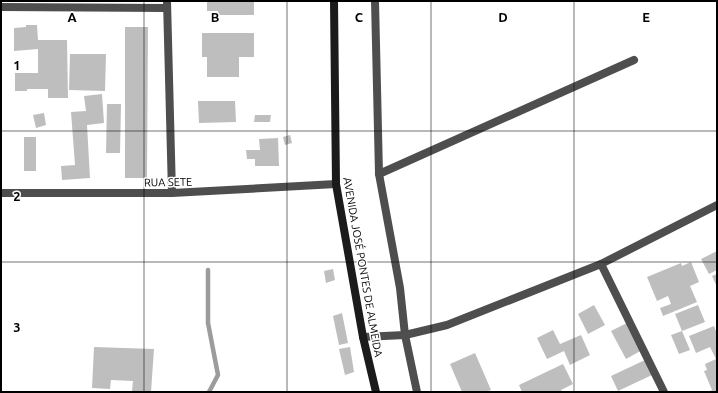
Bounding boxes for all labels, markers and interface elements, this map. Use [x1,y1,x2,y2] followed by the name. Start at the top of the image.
[67,10,77,24] text: A
[211,10,220,24] text: B
[355,10,364,24] text: C
[498,10,508,24] text: D
[642,10,650,24] text: E
[13,58,21,72] text: 1
[144,176,192,188] street label: RUA SETE
[341,176,386,359] street label: AVENIDA JOSÉ PONTES DE ALMEIDA
[13,189,21,203] text: 2
[13,320,21,334] text: 3

